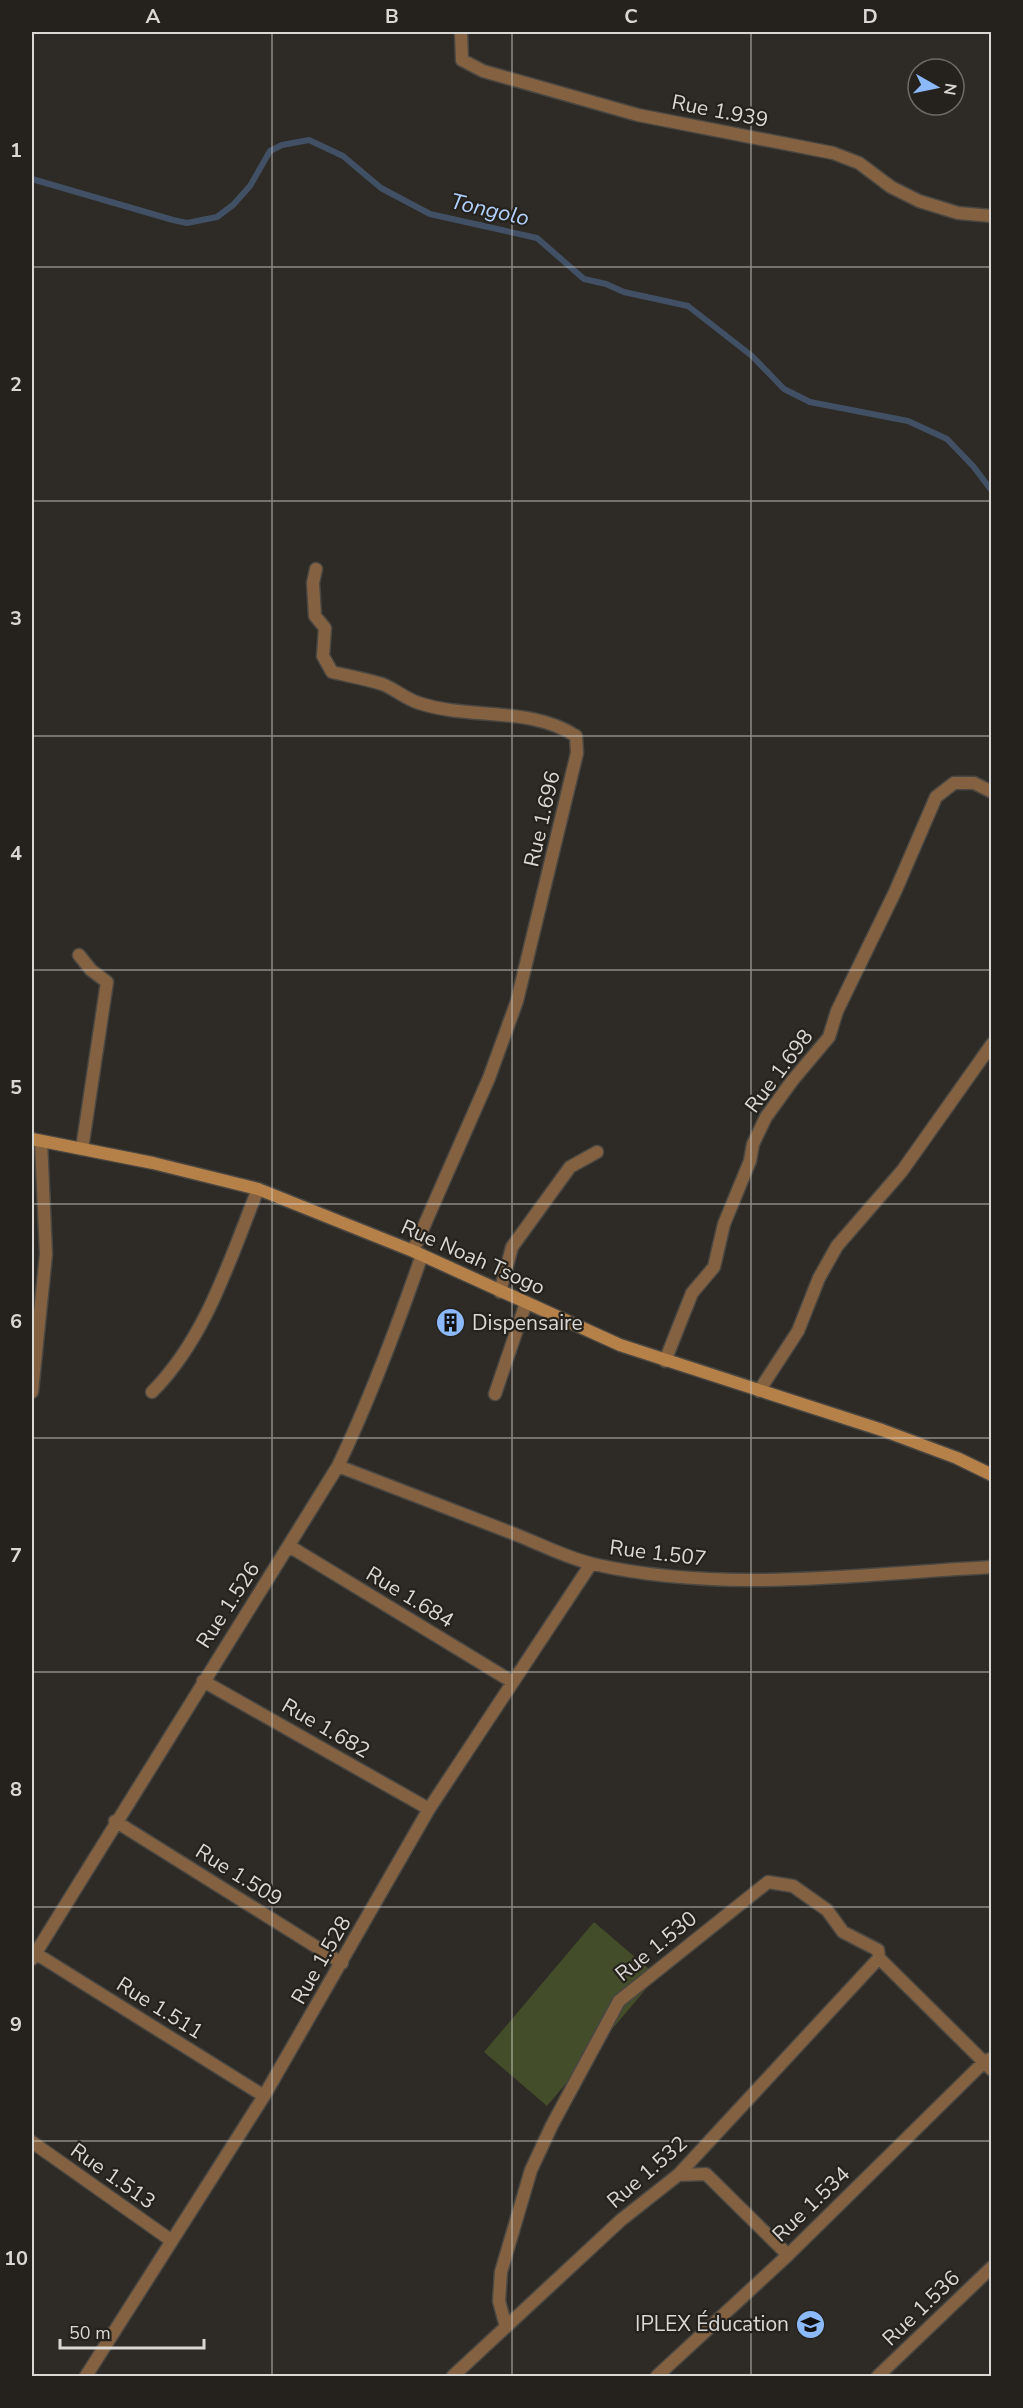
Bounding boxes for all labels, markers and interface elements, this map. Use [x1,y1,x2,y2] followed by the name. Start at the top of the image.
[146,3,161,30] text: A
[385,3,399,30] text: B
[624,3,638,30] text: C
[862,3,878,30] text: D
[906,57,966,117] north arrow
[938,82,962,97] text: N
[669,88,771,134] street label: Rue 1.939
[10,137,22,164] text: 1
[447,186,532,234] water label: Tongolo
[10,371,22,398] text: 2
[10,605,22,632] text: 3
[517,768,567,870] street label: Rue 1.696
[10,840,22,867] text: 4
[738,1024,820,1118] street label: Rue 1.698
[10,1074,22,1101] text: 5
[397,1213,549,1301] street label: Rue Noah Tsogo
[435,1307,467,1339] building icon: Dispensaire
[10,1308,22,1335] text: 6
[472,1309,583,1337] place label: Dispensaire
[608,1533,708,1573] street label: Rue 1.507
[10,1542,22,1569] text: 7
[190,1556,266,1654] street label: Rue 1.526
[361,1560,459,1634] street label: Rue 1.684
[277,1691,375,1765] street label: Rue 1.682
[10,1776,22,1803] text: 8
[190,1837,288,1913] street label: Rue 1.509
[609,1904,703,1988] street label: Rue 1.530
[284,1911,358,2009] street label: Rue 1.528
[111,1970,209,2046] street label: Rue 1.511
[10,2011,22,2038] text: 9
[601,2129,693,2215] street label: Rue 1.532
[65,2137,161,2215] street label: Rue 1.513
[766,2160,856,2248] street label: Rue 1.534
[4,2245,28,2272] text: 10
[876,2264,966,2352] street label: Rue 1.536
[794,2308,826,2340] school or university icon: IPLEX Éducation
[635,2310,789,2338] place label: IPLEX Éducation
[60,2312,204,2350] scale bar
[69,2321,111,2345] text: 50 m

